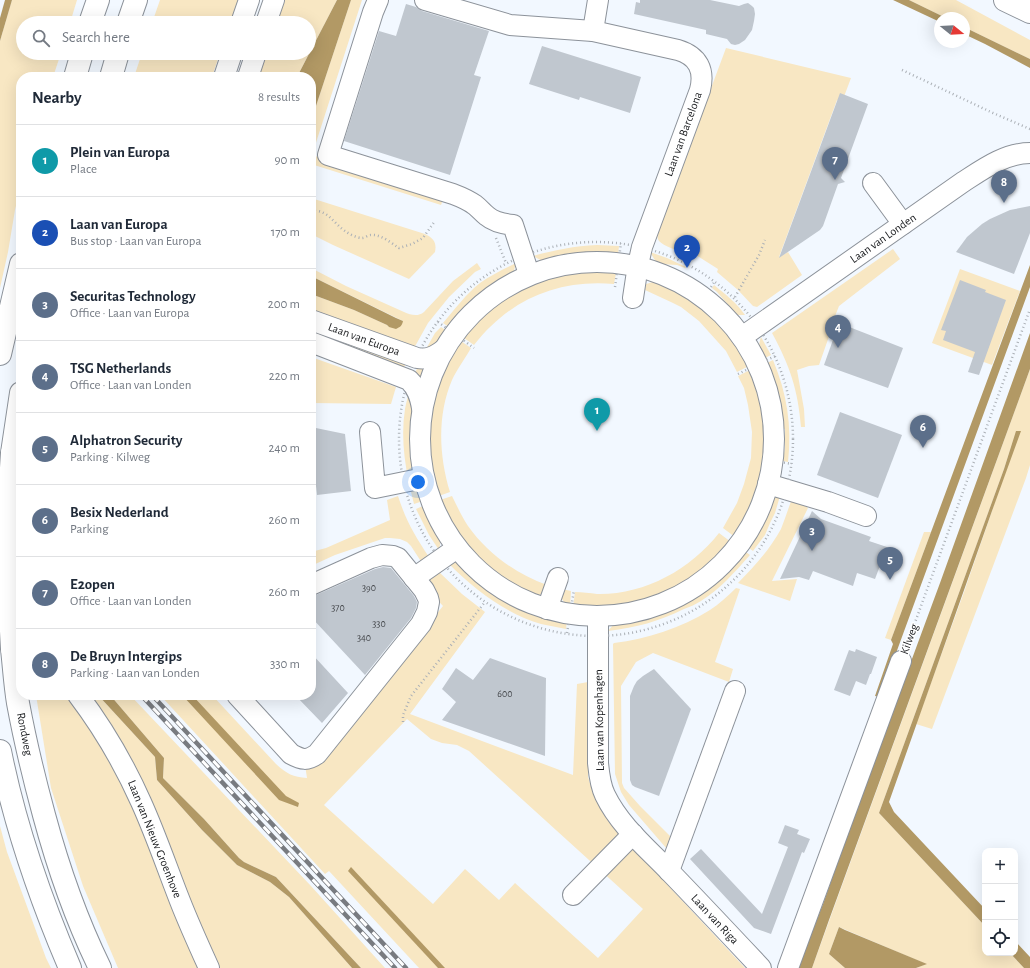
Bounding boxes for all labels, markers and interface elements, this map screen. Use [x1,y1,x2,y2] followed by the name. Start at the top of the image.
[934,12,970,48] north arrow
[16,16,316,60] search box
[30,27,52,49] icon: search
[62,30,130,45] text: Search here
[32,89,82,106] text: Nearby
[662,90,704,178] street label: Laan van Barcelona
[258,91,300,104] text: 8 results
[70,145,170,160] text: Plein van Europa
[822,147,848,180] pin: 7
[43,154,47,167] text: 1
[274,154,300,167] text: 90 m
[70,163,97,176] text: Place
[991,170,1017,203] pin: 8
[848,211,918,265] street label: Laan van Londen
[70,217,168,232] text: Laan van Europa
[42,226,48,239] text: 2
[271,226,300,239] text: 170 m
[70,235,201,248] text: Bus stop · Laan van Europa
[674,235,700,268] pin: 2
[70,289,196,304] text: Securitas Technology
[42,298,48,311] text: 3
[268,298,300,311] text: 200 m
[70,307,190,320] text: Office · Laan van Europa
[825,315,851,348] pin: 4
[326,320,402,358] street label: Laan van Europa
[70,361,171,376] text: TSG Netherlands
[42,370,48,383] text: 4
[269,370,300,383] text: 220 m
[70,379,191,392] text: Office · Laan van Londen
[584,398,610,431] pin: 1
[910,415,936,448] pin: 6
[70,433,183,448] text: Alphatron Security
[42,442,48,455] text: 5
[268,442,300,455] text: 240 m
[70,451,150,464] text: Parking · Kilweg
[408,472,428,492] your location
[70,505,169,520] text: Besix Nederland
[42,514,48,527] text: 6
[269,514,300,527] text: 260 m
[799,518,825,551] pin: 3
[70,523,109,536] text: Parking
[877,547,903,580] pin: 5
[70,577,115,592] text: E2open
[362,583,376,593] house number: 390
[42,586,48,599] text: 7
[269,586,300,599] text: 260 m
[70,595,191,608] text: Office · Laan van Londen
[331,603,345,613] house number: 370
[372,619,386,629] house number: 330
[898,622,920,656] street label: Kilweg
[357,633,371,643] house number: 340
[70,649,182,664] text: De Bruyn Intergips
[42,658,48,671] text: 8
[270,658,300,671] text: 330 m
[70,667,200,680] text: Parking · Laan van Londen
[592,669,606,771] street label: Laan van Kopenhagen
[497,689,513,699] house number: 600
[15,711,35,757] street label: Rondweg
[126,778,184,900] street label: Laan van Nieuw Groenhove
[982,848,1018,956] map controls
[982,848,1018,884] button: +
[982,884,1018,920] button: −
[689,892,741,947] street label: Laan van Riga
[982,920,1018,956] button: locate

